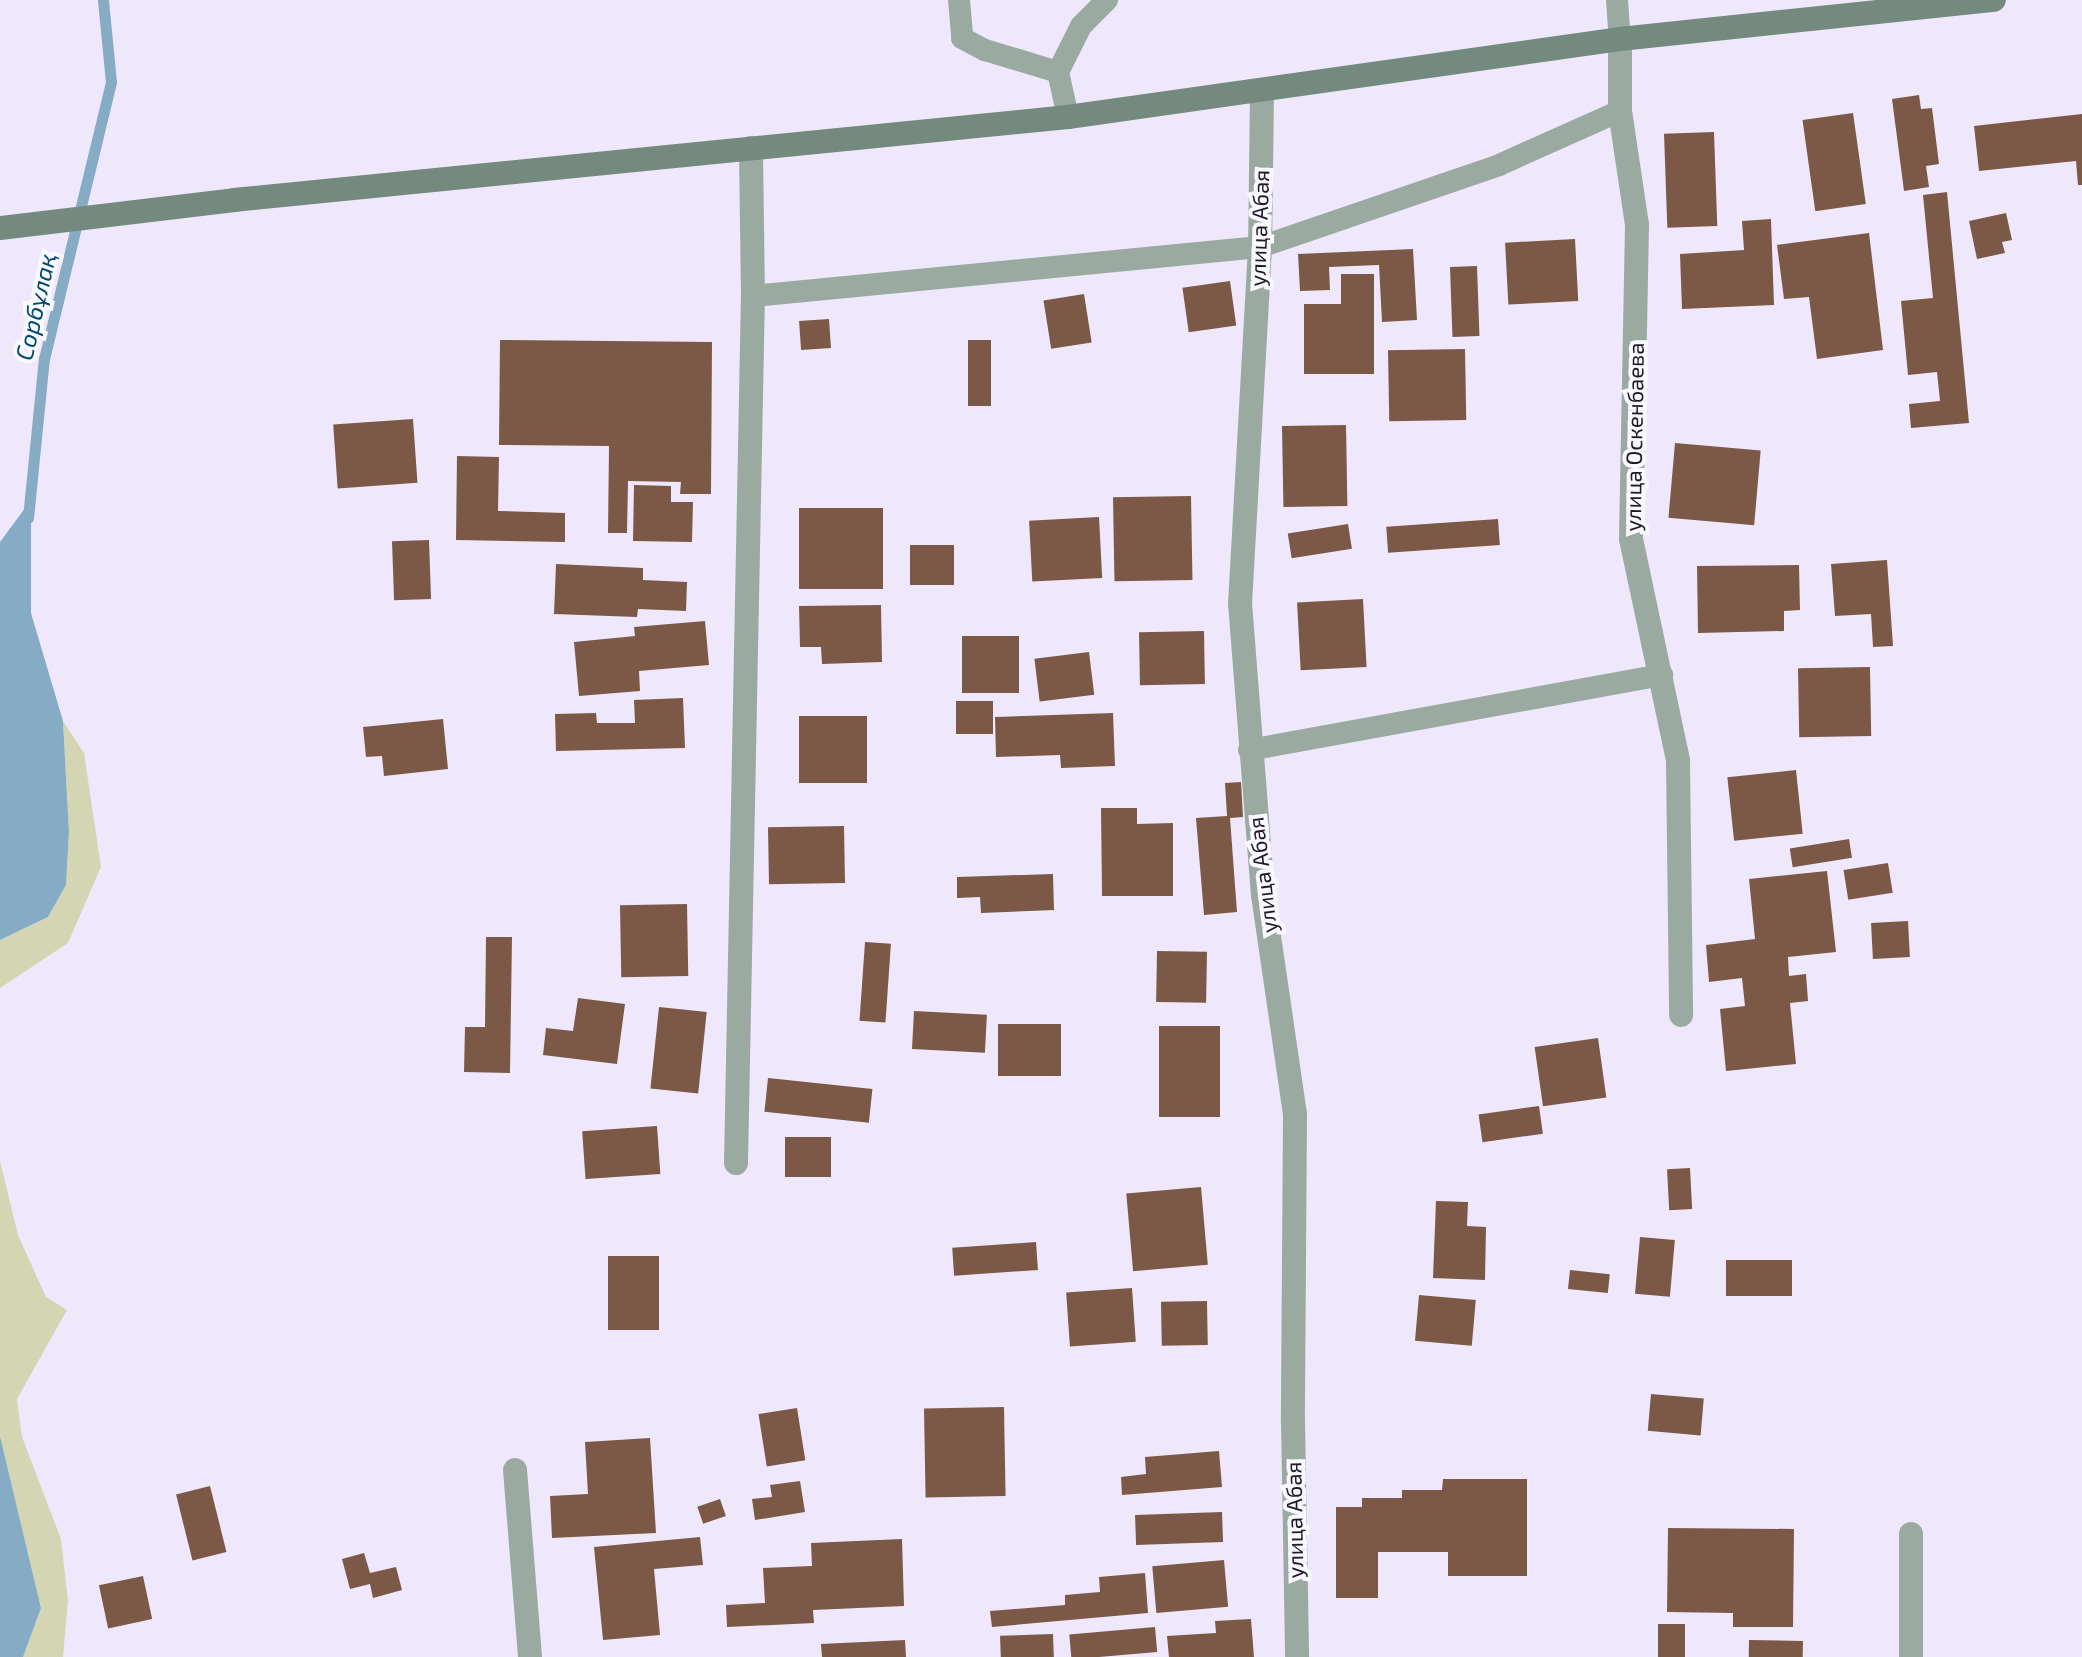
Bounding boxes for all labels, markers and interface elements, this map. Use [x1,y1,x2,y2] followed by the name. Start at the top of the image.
[1244,169,1274,287] street label: улица Абая
[9,251,61,363] water label: Сорбұлақ
[1619,342,1649,532] street label: улица Оскенбаева
[1242,815,1282,935] street label: улица Абая
[1280,1461,1308,1579] street label: улица Абая

